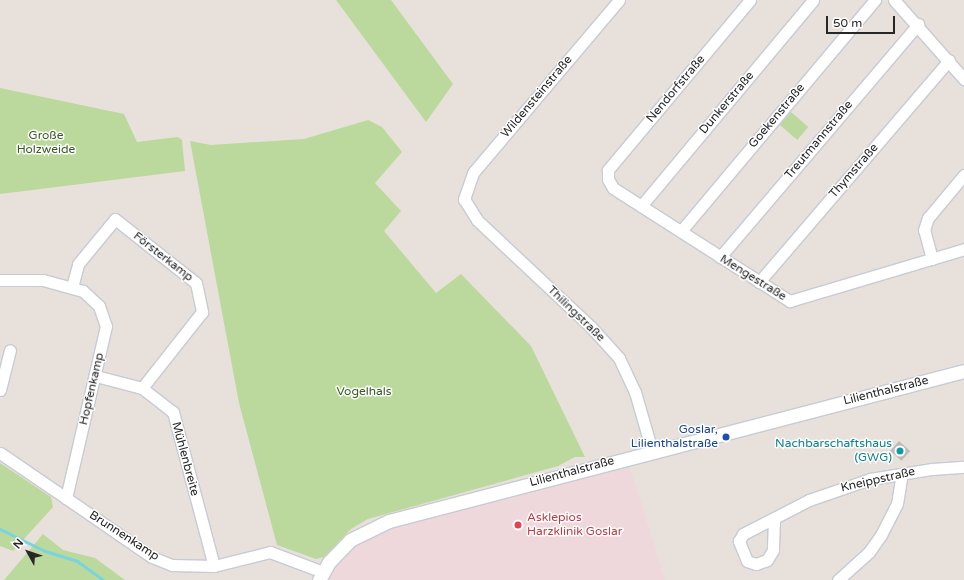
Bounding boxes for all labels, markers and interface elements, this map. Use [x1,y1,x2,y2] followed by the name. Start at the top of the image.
[828,8,897,34] scale bar
[833,16,862,30] text: 50 m
[644,52,708,126] street label: Nendorfstraße
[498,53,576,141] street label: Wildensteinstraße
[697,69,757,137] street label: Dunkerstraße
[746,81,808,151] street label: Goekenstraße
[782,98,856,182] street label: Treutmannstraße
[17,129,75,157] park label: Große Holzweide
[826,141,882,201] street label: Thymstraße
[130,229,196,285] street label: Försterkamp
[717,252,789,304] street label: Mengestraße
[544,283,608,345] street label: Thilingstraße
[77,351,107,427] street label: Hopfenkamp
[842,373,930,409] street label: Lilienthalstraße
[336,385,392,399] park label: Vogelhals
[168,420,202,498] street label: Mühlenbreite
[631,423,718,451] place label: Goslar, Lilienthalstraße
[721,432,731,442] marker: Goslar, Lilienthalstraße
[775,437,892,465] place label: Nachbarschaftshaus (GWG)
[895,446,905,456] marker: Nachbarschaftshaus (GWG)
[528,454,616,490] street label: Lilienthalstraße
[839,464,917,496] street label: Kneippstraße
[86,508,162,564] street label: Brunnenkamp
[527,511,622,539] place label: Asklepios Harzklinik Goslar
[512,519,524,531] marker: Asklepios Harzklinik Goslar
[8,532,48,572] north arrow
[11,536,26,552] text: N

